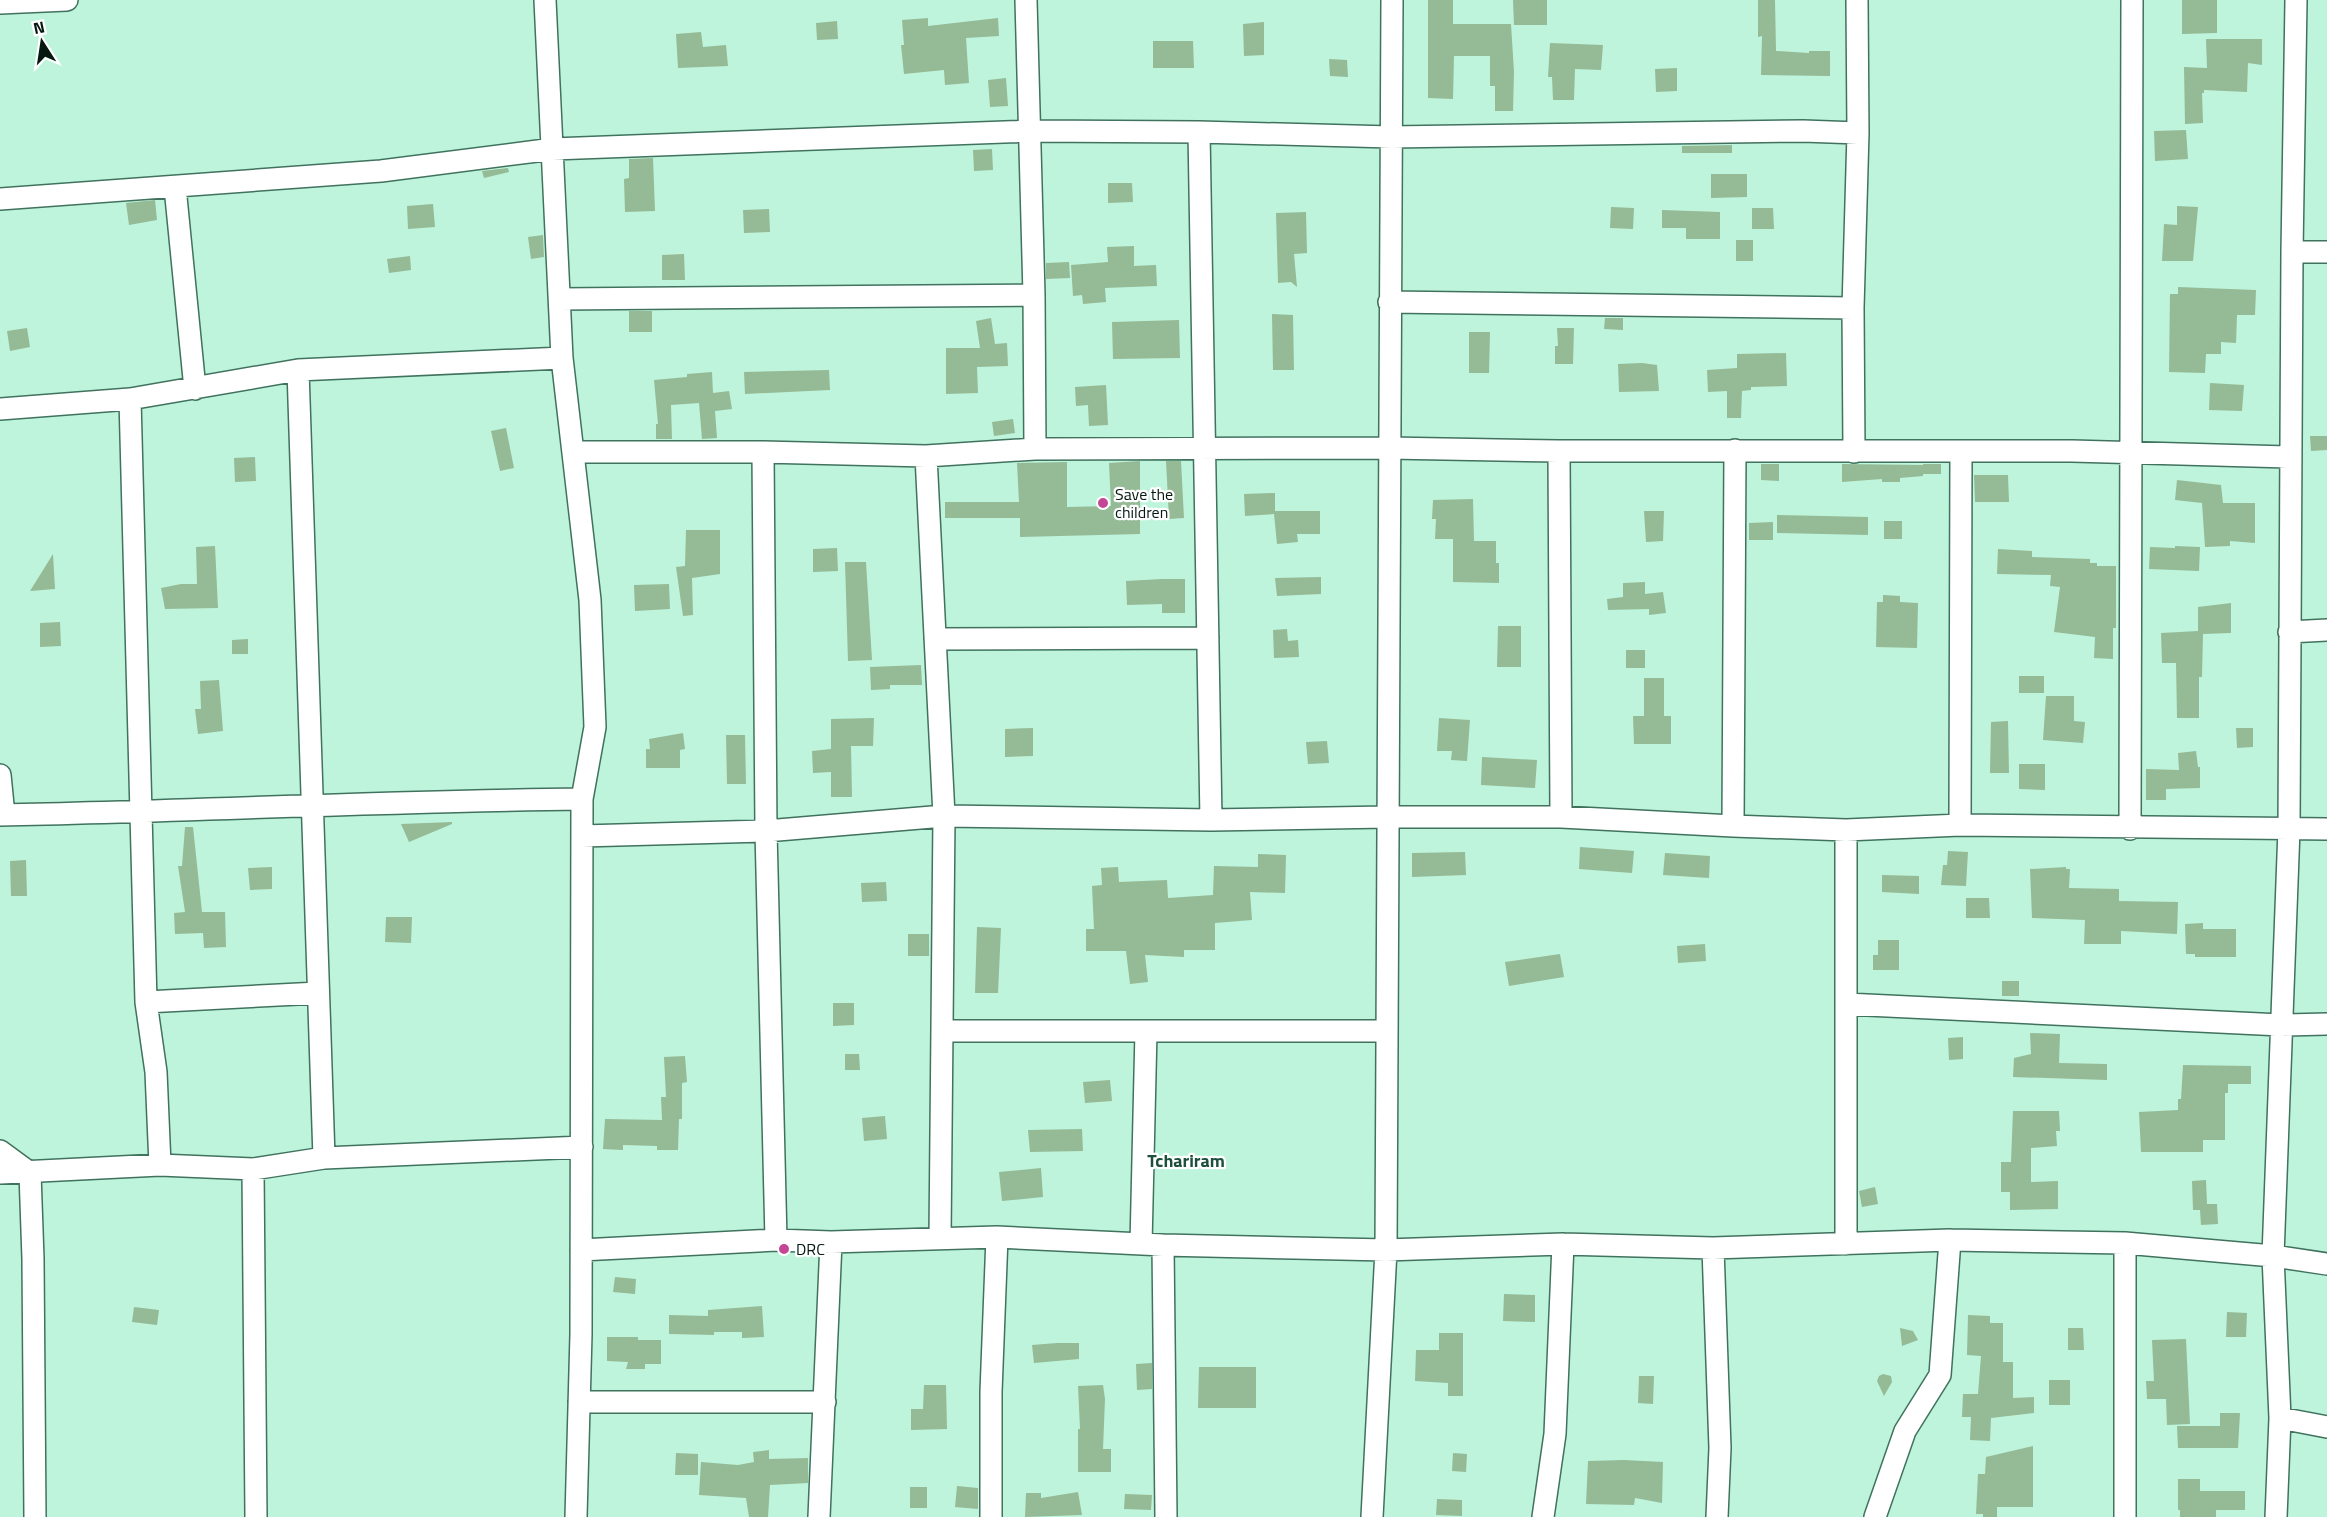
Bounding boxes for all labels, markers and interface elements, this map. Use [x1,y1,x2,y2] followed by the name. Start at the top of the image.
[12,12,72,72] north arrow
[31,14,47,40] text: N
[1115,482,1173,524] place label: Save the children
[1096,496,1110,510] marker: Save the children
[1147,1147,1225,1174] district label: Tchariram
[796,1237,825,1261] place label: DRC
[777,1242,791,1256] marker: DRC

